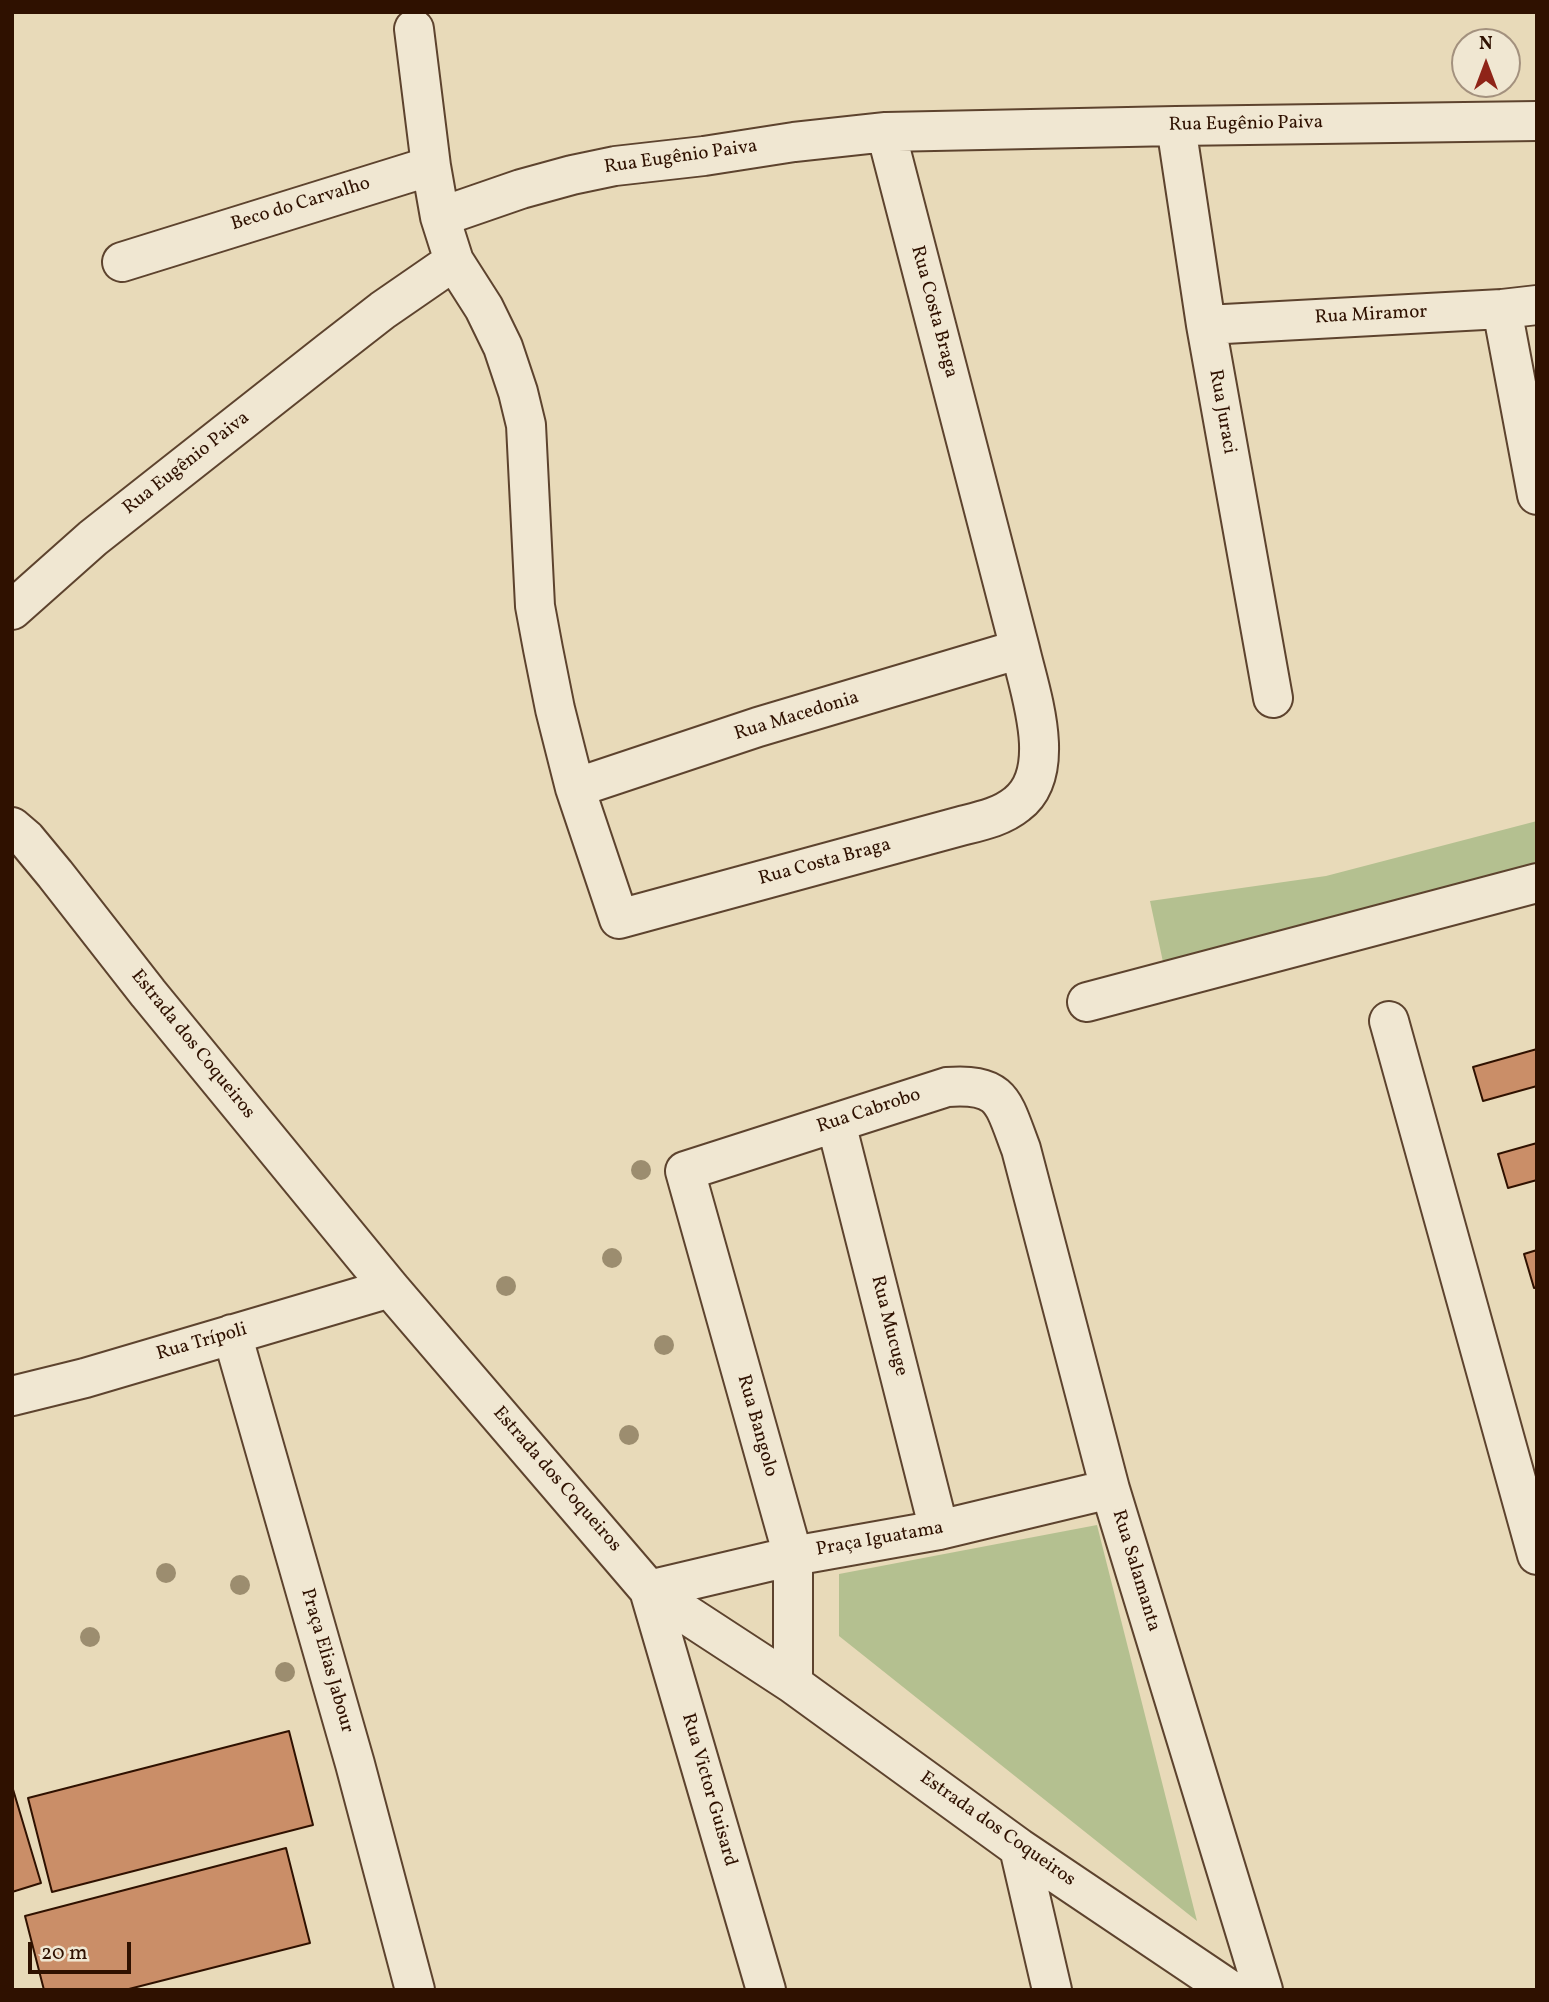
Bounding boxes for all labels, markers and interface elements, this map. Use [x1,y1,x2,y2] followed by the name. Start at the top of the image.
[1451,28,1521,98] north arrow
[1479,31,1493,57] text: N
[1169,112,1323,138] street label: Rua Eugênio Paiva
[603,136,759,180] street label: Rua Eugênio Paiva
[229,173,373,237] street label: Beco do Carvalho
[904,243,962,381] street label: Rua Costa Braga
[1314,302,1428,330] street label: Rua Miramor
[1202,368,1240,456] street label: Rua Juraci
[119,407,255,521] street label: Rua Eugênio Paiva
[732,687,862,747] street label: Rua Macedonia
[756,834,894,892] street label: Rua Costa Braga
[125,966,259,1124] street label: Estrada dos Coqueiros
[814,1085,924,1139] street label: Rua Cabrobo
[864,1273,912,1379] street label: Rua Mucuge
[154,1319,250,1367] street label: Rua Trípoli
[731,1372,781,1480] street label: Rua Bangolo
[487,1403,625,1557] street label: Estrada dos Coqueiros
[1106,1508,1164,1634] street label: Rua Salamanta
[815,1518,945,1562] street label: Praça Iguatama
[294,1586,358,1736] street label: Praça Elias Jabour
[675,1711,741,1869] street label: Rua Victor Guisard
[915,1768,1079,1892] street label: Estrada dos Coqueiros
[32,1928,135,1972] scale bar
[41,1939,87,1968] text: 20 m

